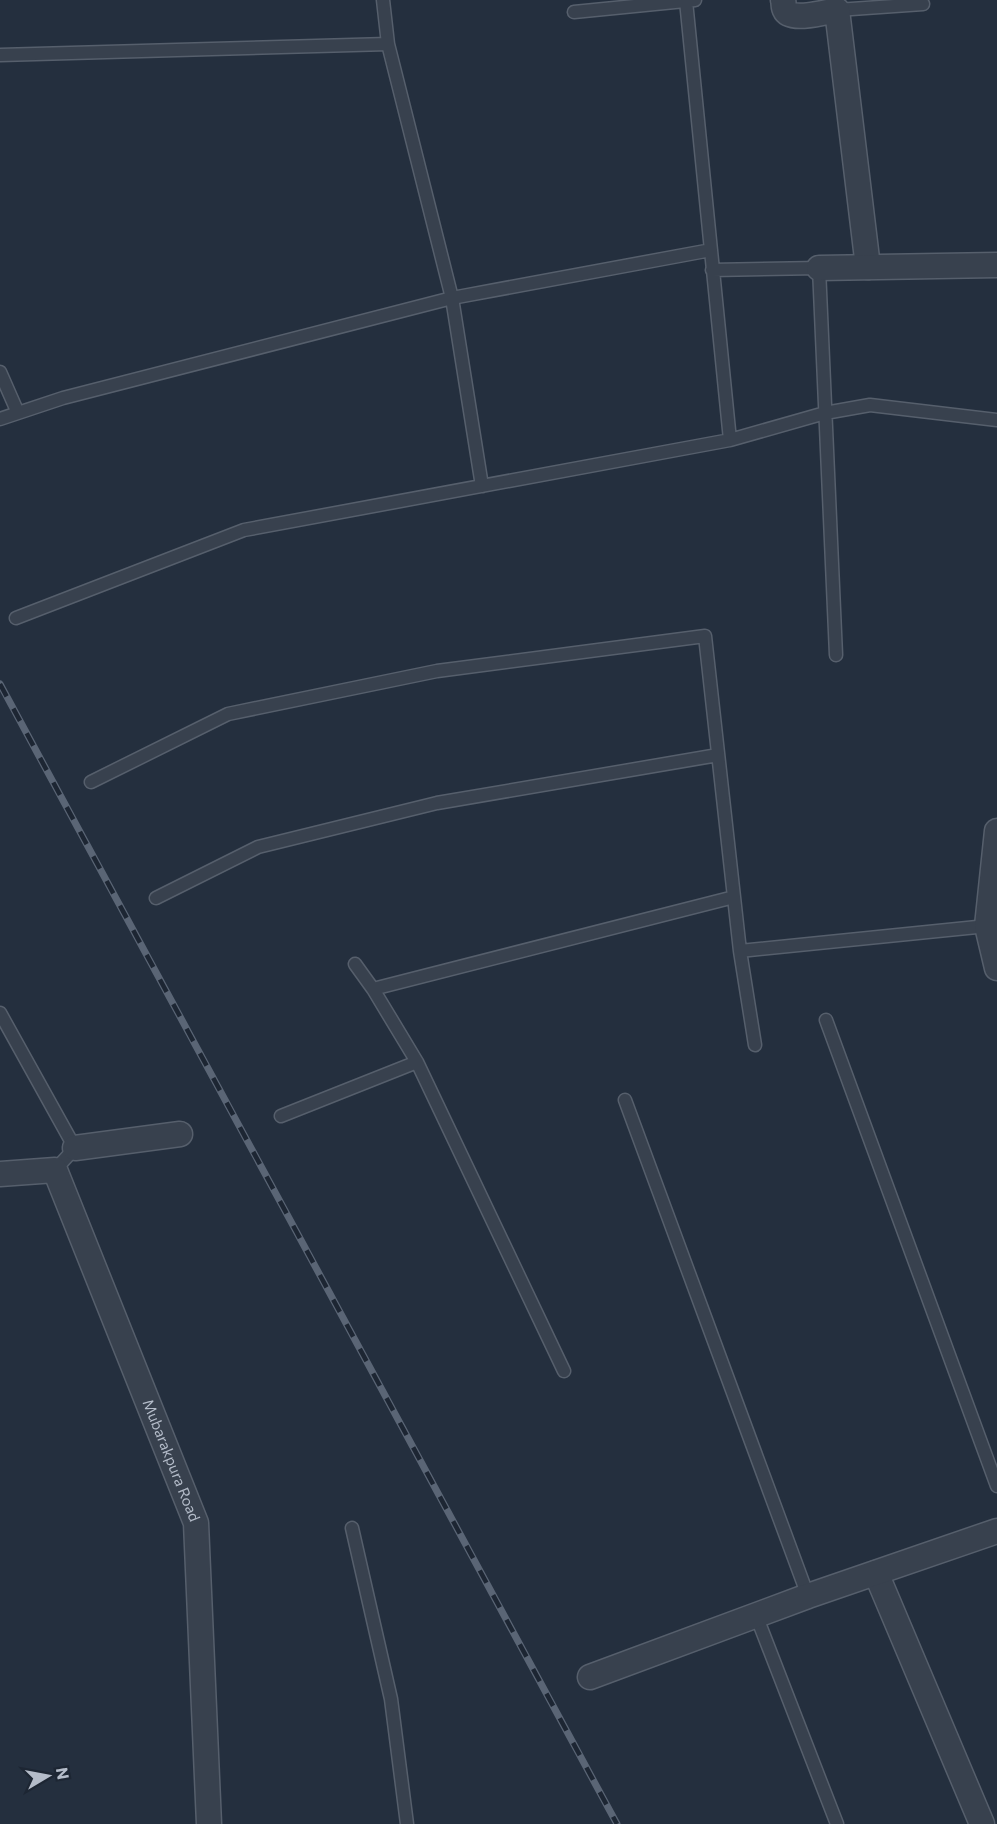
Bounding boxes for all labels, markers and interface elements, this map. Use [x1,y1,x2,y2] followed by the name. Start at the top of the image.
[139,1396,204,1524] street label: Mubarakpura Road
[18,1746,78,1806] north arrow
[53,1766,74,1781] text: N

